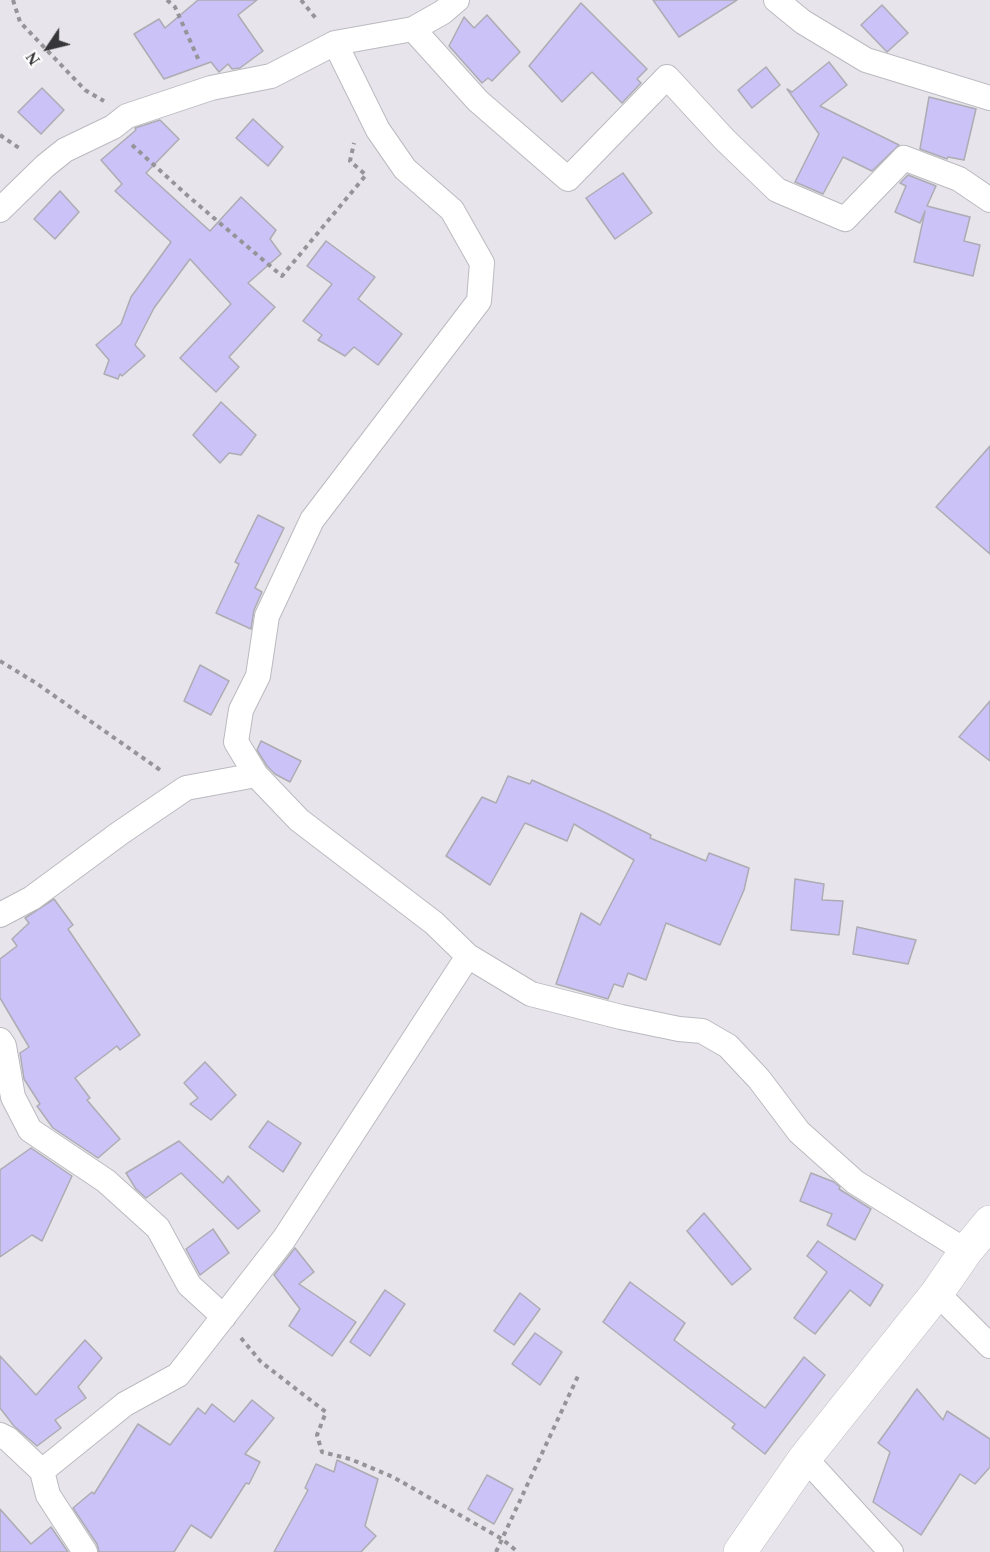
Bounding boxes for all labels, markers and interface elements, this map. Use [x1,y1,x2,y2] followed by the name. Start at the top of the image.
[18,18,78,78] north arrow
[23,49,43,68] text: N

